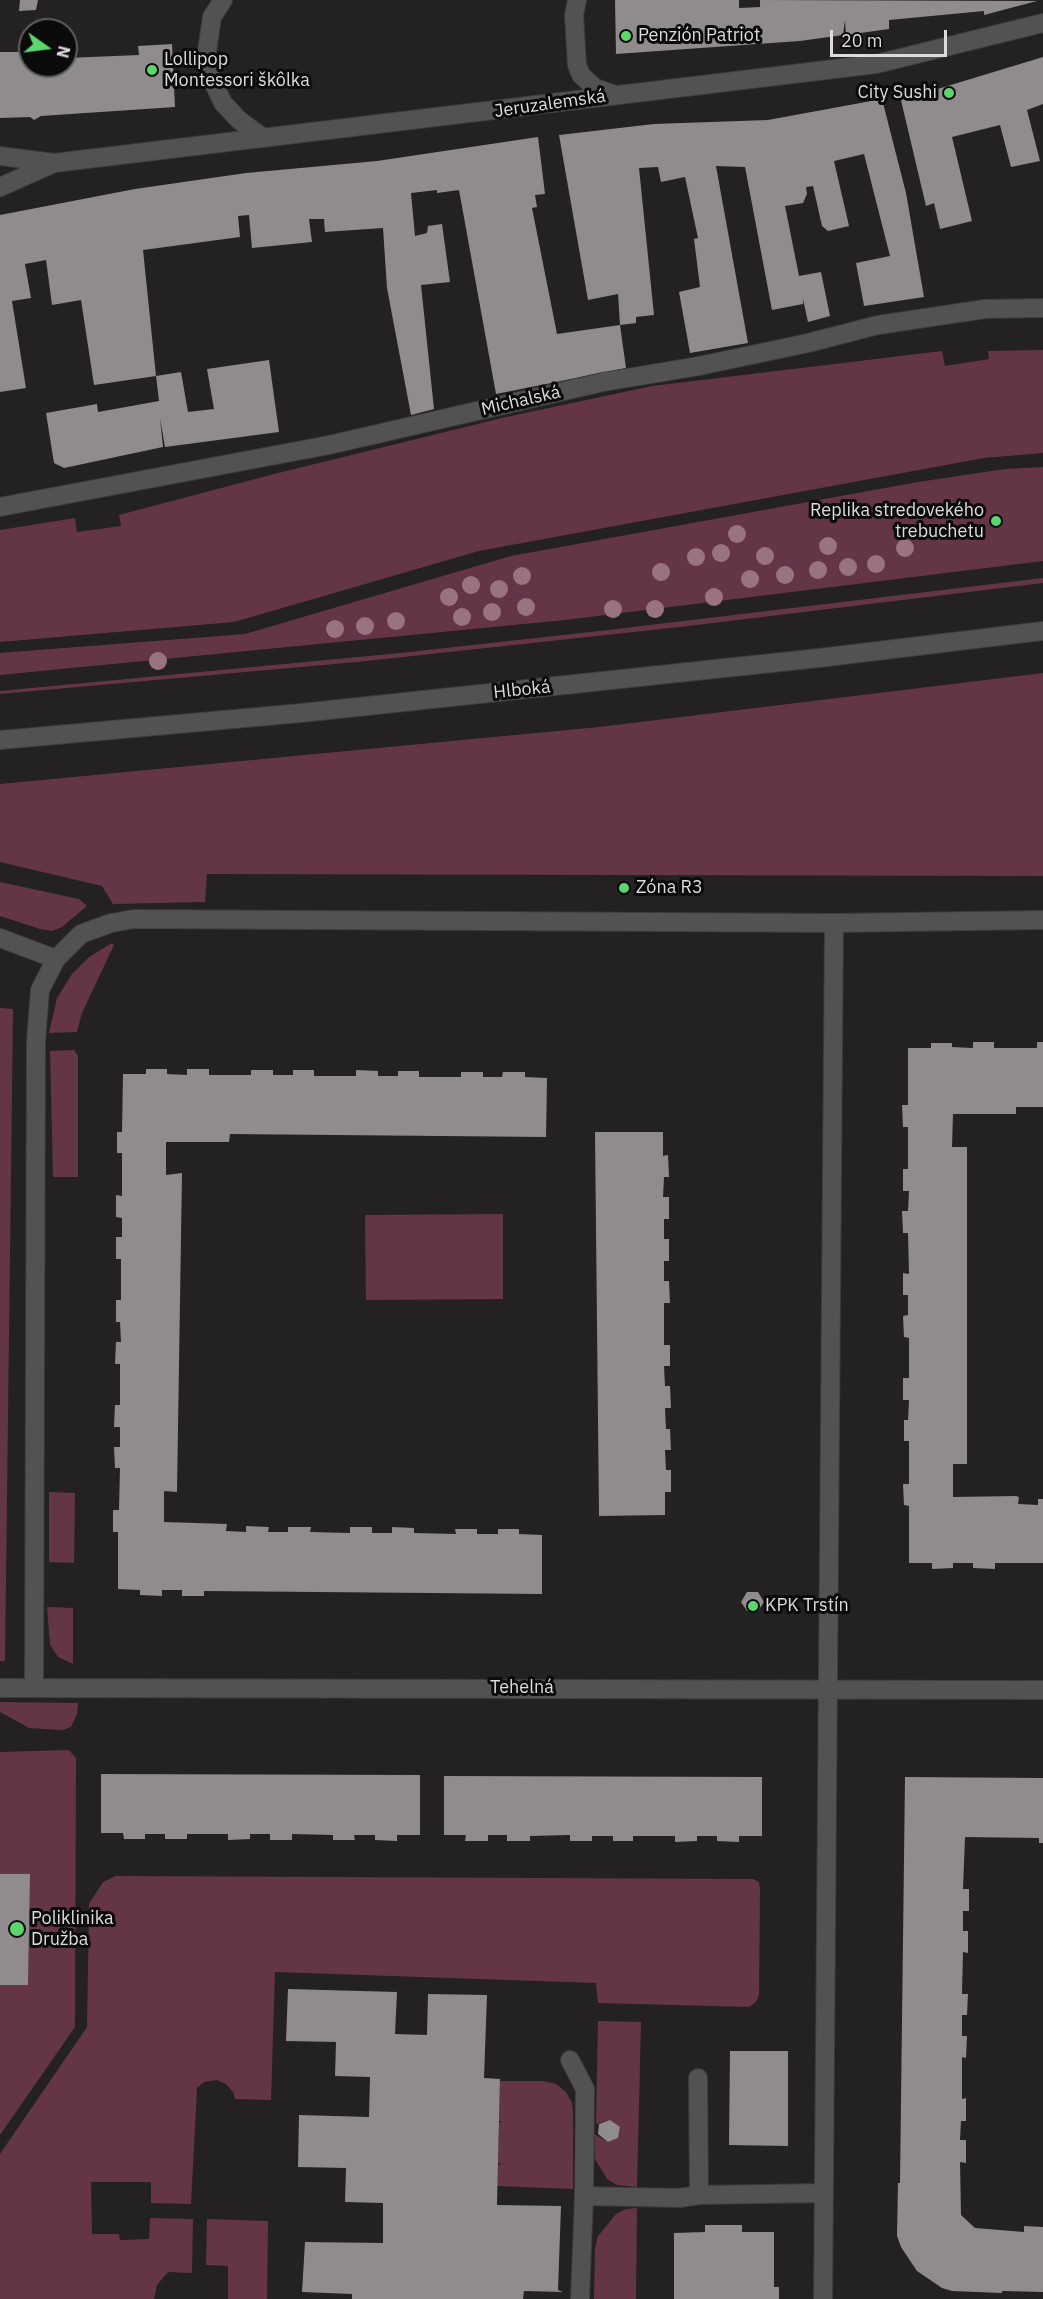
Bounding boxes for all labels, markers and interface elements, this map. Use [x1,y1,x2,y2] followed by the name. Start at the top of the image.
[18,18,78,78] north arrow
[833,18,950,56] scale bar
[638,25,760,47] place label: Penzión Patriot
[619,29,633,43] marker: Penzión Patriot
[841,29,883,52] text: 20 m
[52,44,75,60] text: N
[164,49,310,92] place label: Lollipop Montessori škôlka
[145,63,159,77] marker: Lollipop Montessori škôlka
[858,82,937,104] place label: City Sushi
[493,86,607,122] street label: Jeruzalemská
[942,86,956,100] marker: City Sushi
[479,381,563,421] street label: Michalská
[810,500,984,542] place label: Replika stredovekého trebuchetu
[989,514,1003,528] marker: Replika stredovekého trebuchetu
[492,676,552,704] street label: Hlboká
[636,877,703,899] place label: Zóna R3
[617,881,631,895] marker: Zóna R3
[765,1595,849,1617] place label: KPK Trstín
[746,1599,760,1613] marker: KPK Trstín
[490,1677,554,1699] street label: Tehelná
[31,1908,114,1950] place label: Poliklinika Družba
[8,1920,26,1938] marker: Poliklinika Družba

